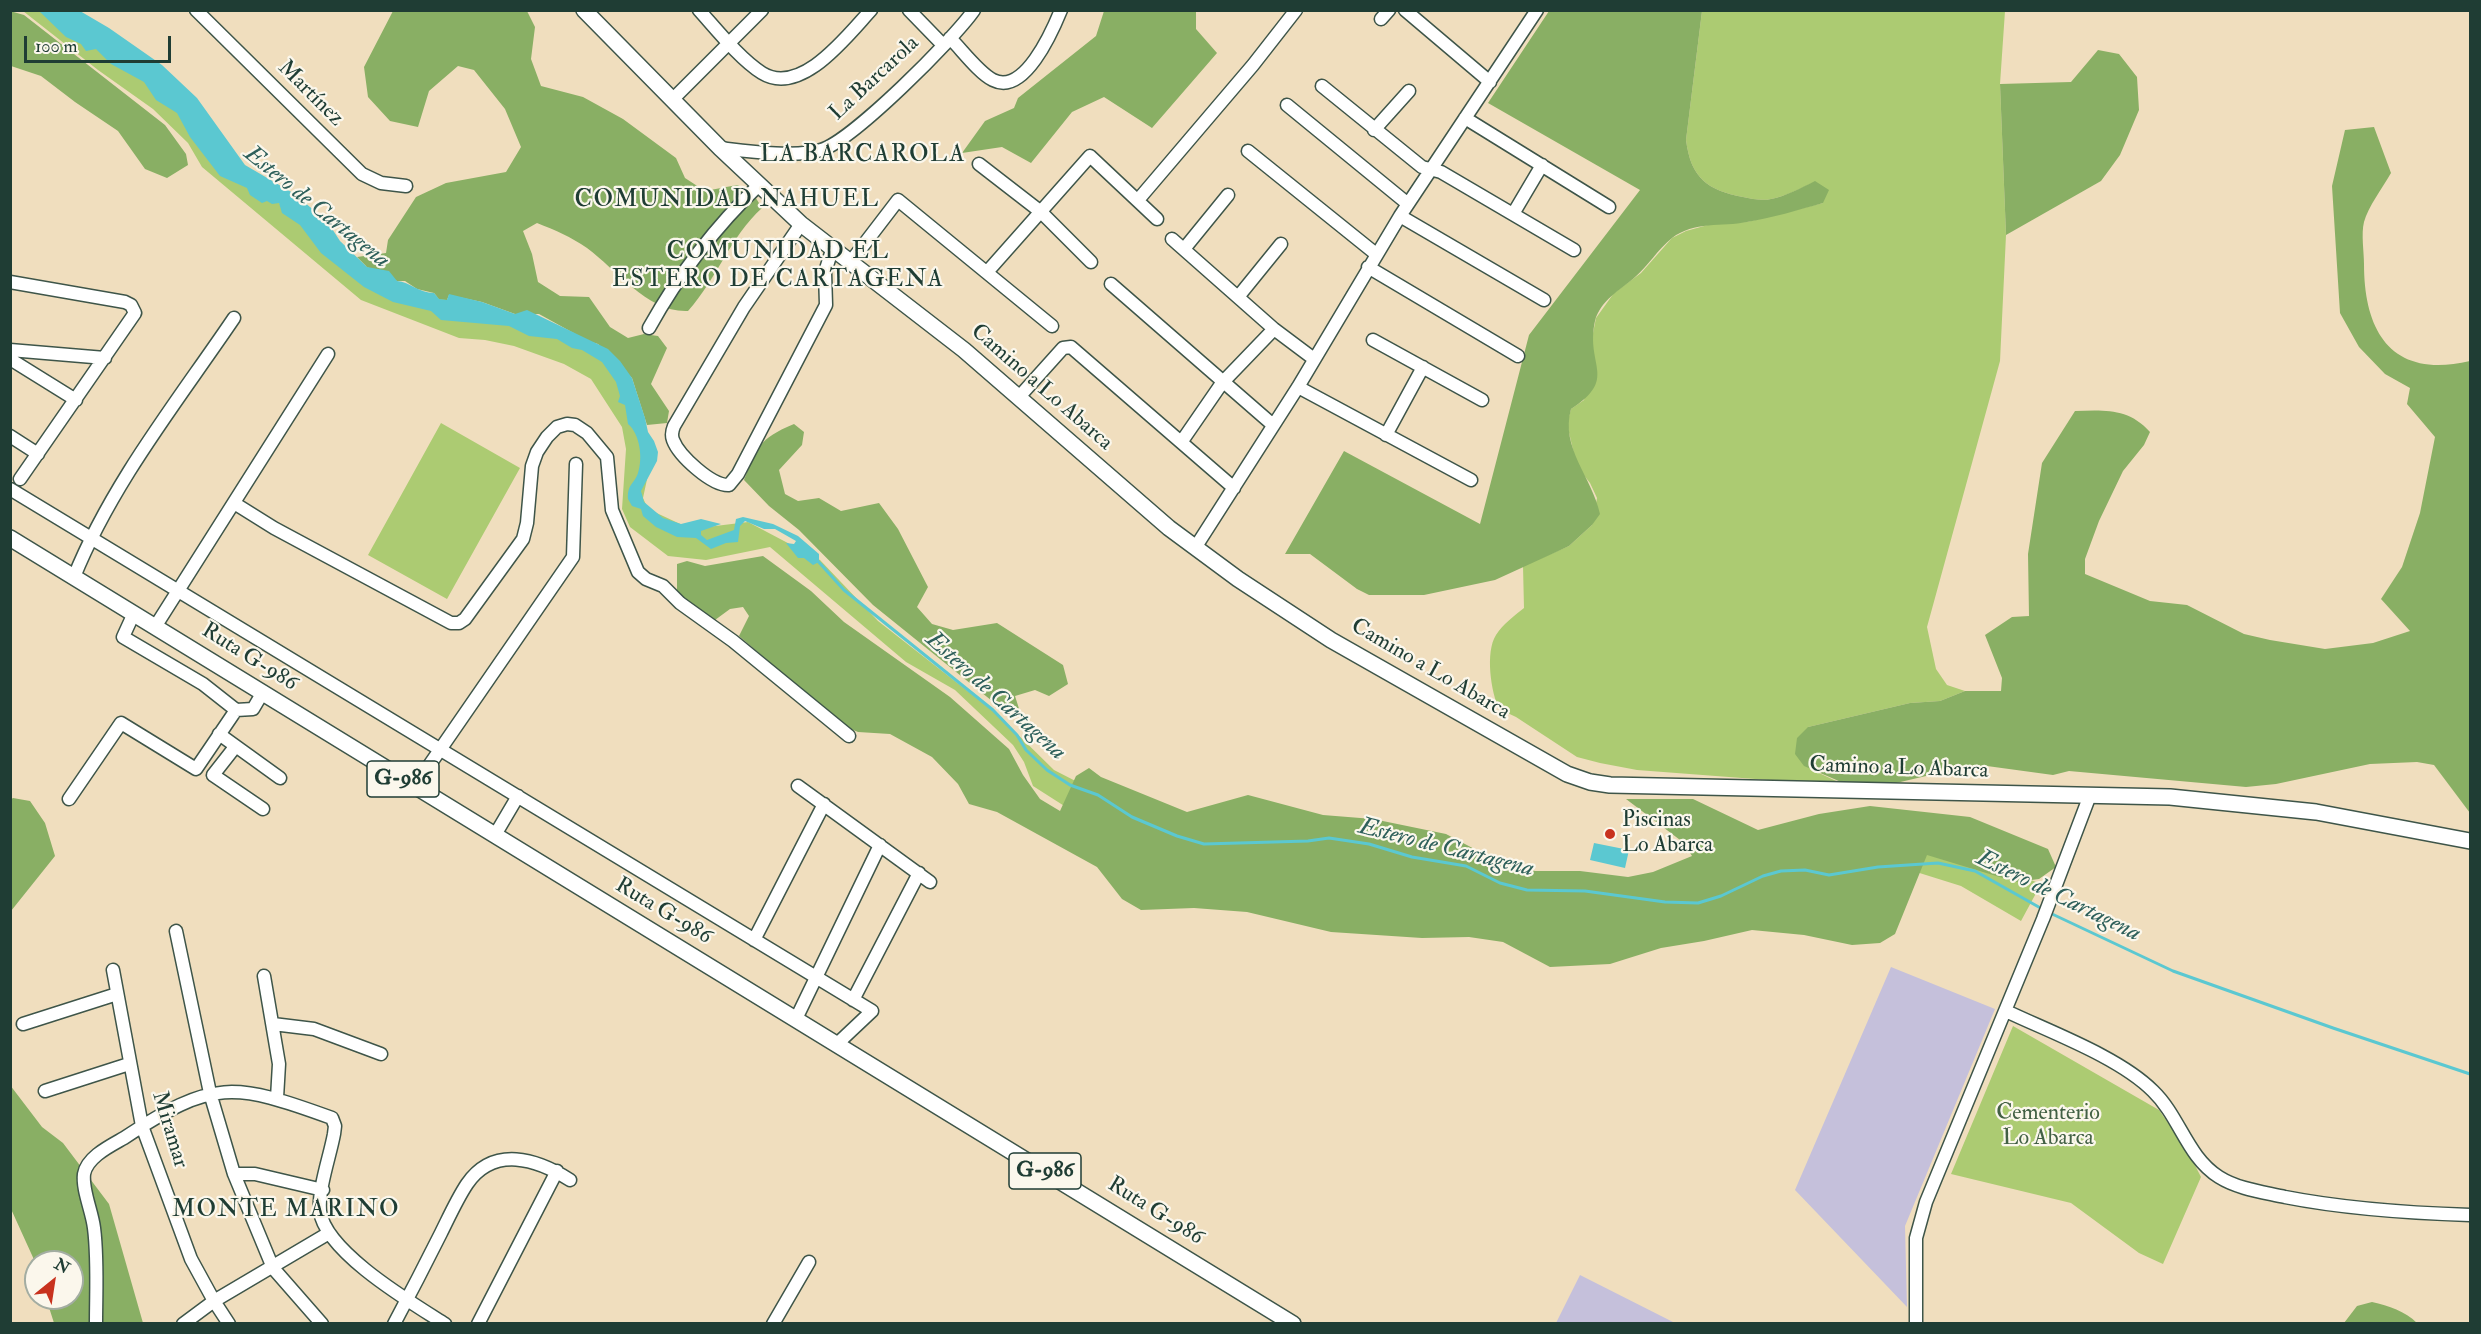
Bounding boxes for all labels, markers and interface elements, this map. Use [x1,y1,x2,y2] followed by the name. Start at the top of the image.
[27,24,174,62] scale bar
[825,31,925,127] street label: La Barcarola
[35,35,78,58] text: 100 m
[271,55,349,133] street label: Martínez
[237,140,395,276] water label: Estero de Cartagena
[760,142,966,170] district label: LA BARCAROLA
[574,187,880,215] district label: COMUNIDAD NAHUEL
[612,239,944,295] district label: COMUNIDAD EL ESTERO DE CARTAGENA
[965,319,1117,457] street label: Camino a Lo Abarca
[1346,614,1514,726] street label: Camino a Lo Abarca
[196,618,302,698] street label: Ruta G-986
[919,626,1071,768] water label: Estero de Cartagena
[1809,753,1989,785] street label: Camino a Lo Abarca
[367,761,439,797] road number: G-986
[1622,808,1713,860] place label: Piscinas Lo Abarca
[1356,813,1536,885] water label: Estero de Cartagena
[1603,827,1617,841] marker: Piscinas Lo Abarca
[1971,845,2145,949] water label: Estero de Cartagena
[610,873,716,951] street label: Ruta G-986
[145,1089,193,1171] street label: Miramar
[1996,1101,2100,1152] park label: Cementerio Lo Abarca
[1009,1153,1081,1189] road number: G-986
[1102,1172,1208,1252] street label: Ruta G-986
[172,1197,400,1225] district label: MONTE MARINO
[24,1250,84,1310] north arrow
[51,1254,73,1278] text: N

